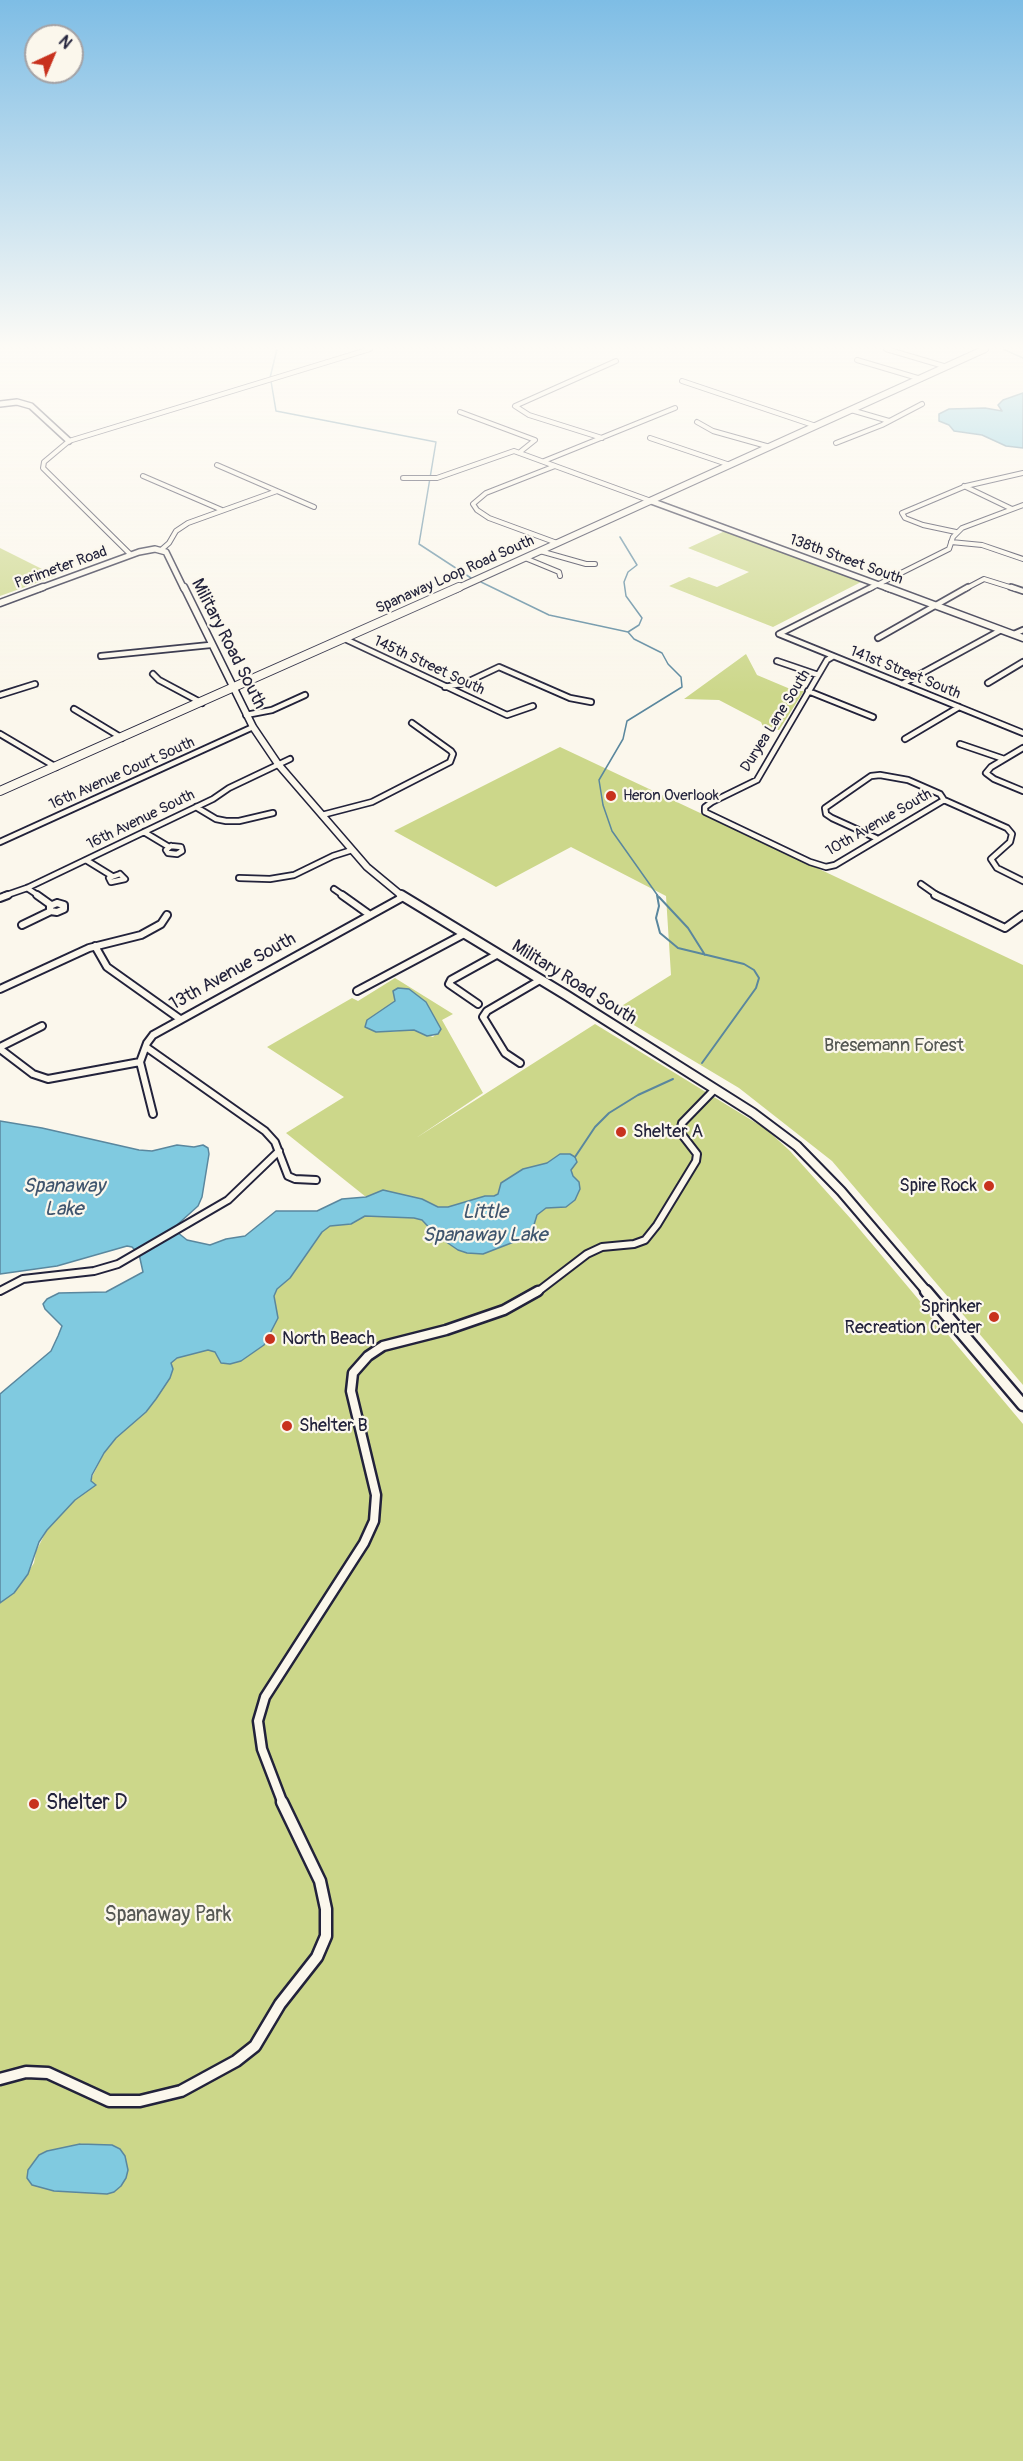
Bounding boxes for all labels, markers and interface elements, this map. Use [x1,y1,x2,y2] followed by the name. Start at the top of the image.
[24,24,84,84] north arrow
[54,32,76,53] text: N
[787,531,905,589] street label: 138th Street South
[373,532,537,618] street label: Spanaway Loop Road South
[12,543,110,593] street label: Perimeter Road
[186,575,270,713] street label: Military Road South
[371,632,487,700] street label: 145th Street South
[847,643,963,703] street label: 141st Street South
[737,666,815,776] street label: Duryea Lane South
[47,734,197,814] street label: 16th Avenue Court South
[823,785,935,861] street label: 10th Avenue South
[84,786,198,854] street label: 16th Avenue South
[623,787,719,805] place label: Heron Overlook
[604,789,618,803] marker: Heron Overlook
[166,928,300,1016] street label: 13th Avenue South
[507,936,641,1030] street label: Military Road South
[824,1035,964,1057] park label: Bresemann Forest
[633,1121,703,1143] place label: Shelter A
[614,1125,628,1139] marker: Shelter A
[23,1175,105,1222] water label: Spanaway Lake
[899,1175,977,1197] place label: Spire Rock
[982,1179,996,1193] marker: Spire Rock
[423,1201,547,1248] water label: Little Spanaway Lake
[845,1296,982,1338] place label: Sprinker Recreation Center
[987,1310,1001,1324] marker: Sprinker Recreation Center
[282,1328,375,1350] place label: North Beach
[263,1332,277,1346] marker: North Beach
[299,1415,368,1437] place label: Shelter B
[280,1419,294,1433] marker: Shelter B
[46,1791,127,1817] place label: Shelter D
[27,1797,41,1811] marker: Shelter D
[104,1903,232,1929] park label: Spanaway Park

